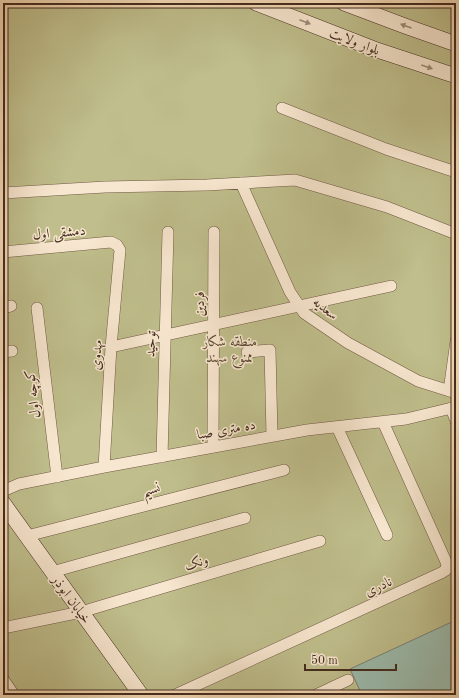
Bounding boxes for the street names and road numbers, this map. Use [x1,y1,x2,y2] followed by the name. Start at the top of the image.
[327,26,382,59] street label: بلوار ولایت
[32,224,87,245] street label: دمشقی اول
[193,291,208,317] street label: فردین
[310,295,341,324] street label: سعدیه
[144,330,159,358] street label: توحید
[89,339,107,371] street label: مهدوی
[23,369,45,419] street label: کوچه اول
[196,418,257,443] street label: ده متری صبا
[141,481,163,505] street label: نسیم
[182,552,210,574] street label: ونک
[47,571,93,627] street label: خیابان ابوذر
[363,574,395,600] street label: نادری

